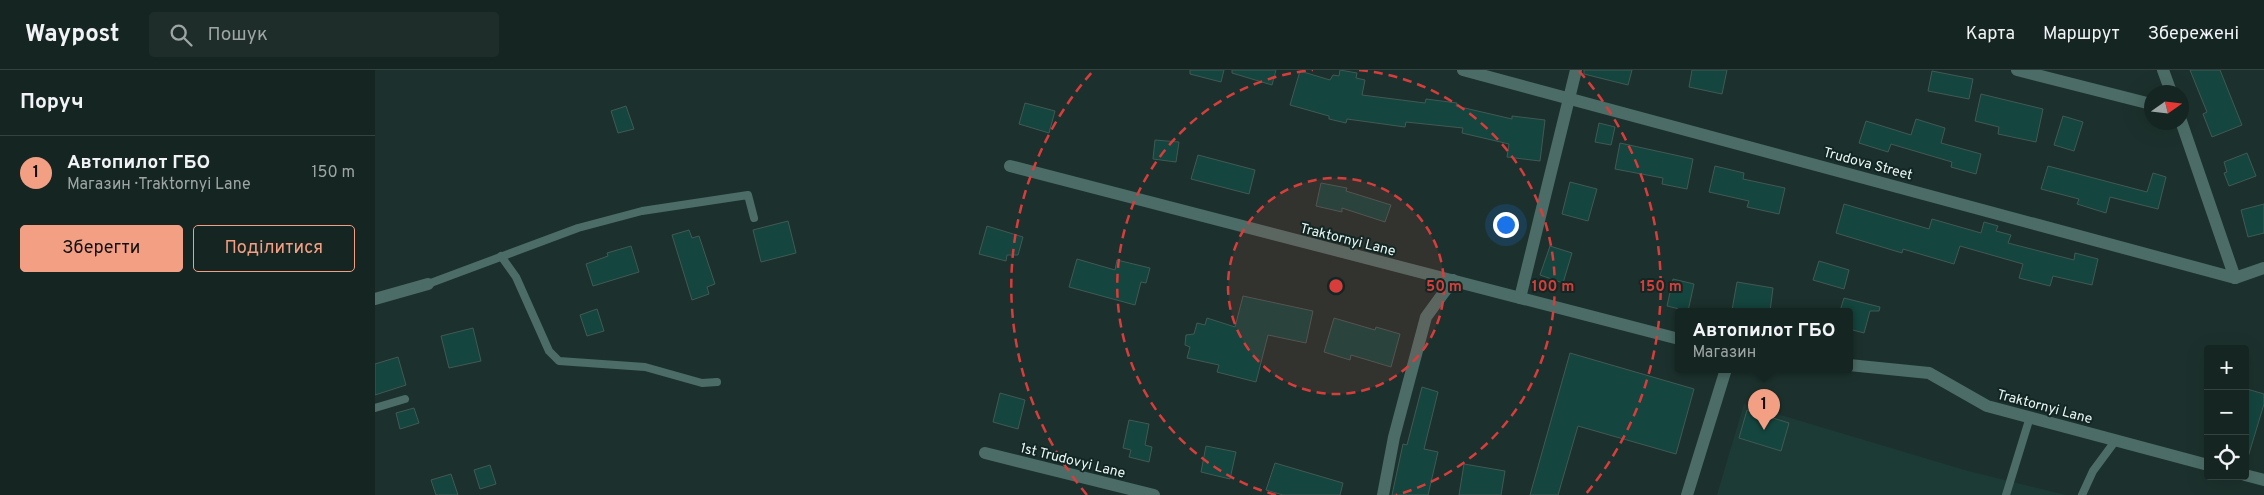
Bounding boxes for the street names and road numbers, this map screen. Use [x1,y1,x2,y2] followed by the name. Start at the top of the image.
[1821,144,1914,185] street label: Trudova Street
[1298,220,1397,261] street label: Traktornyi Lane
[1995,387,2094,428] street label: Traktornyi Lane
[1018,440,1127,483] street label: 1st Trudovyi Lane

